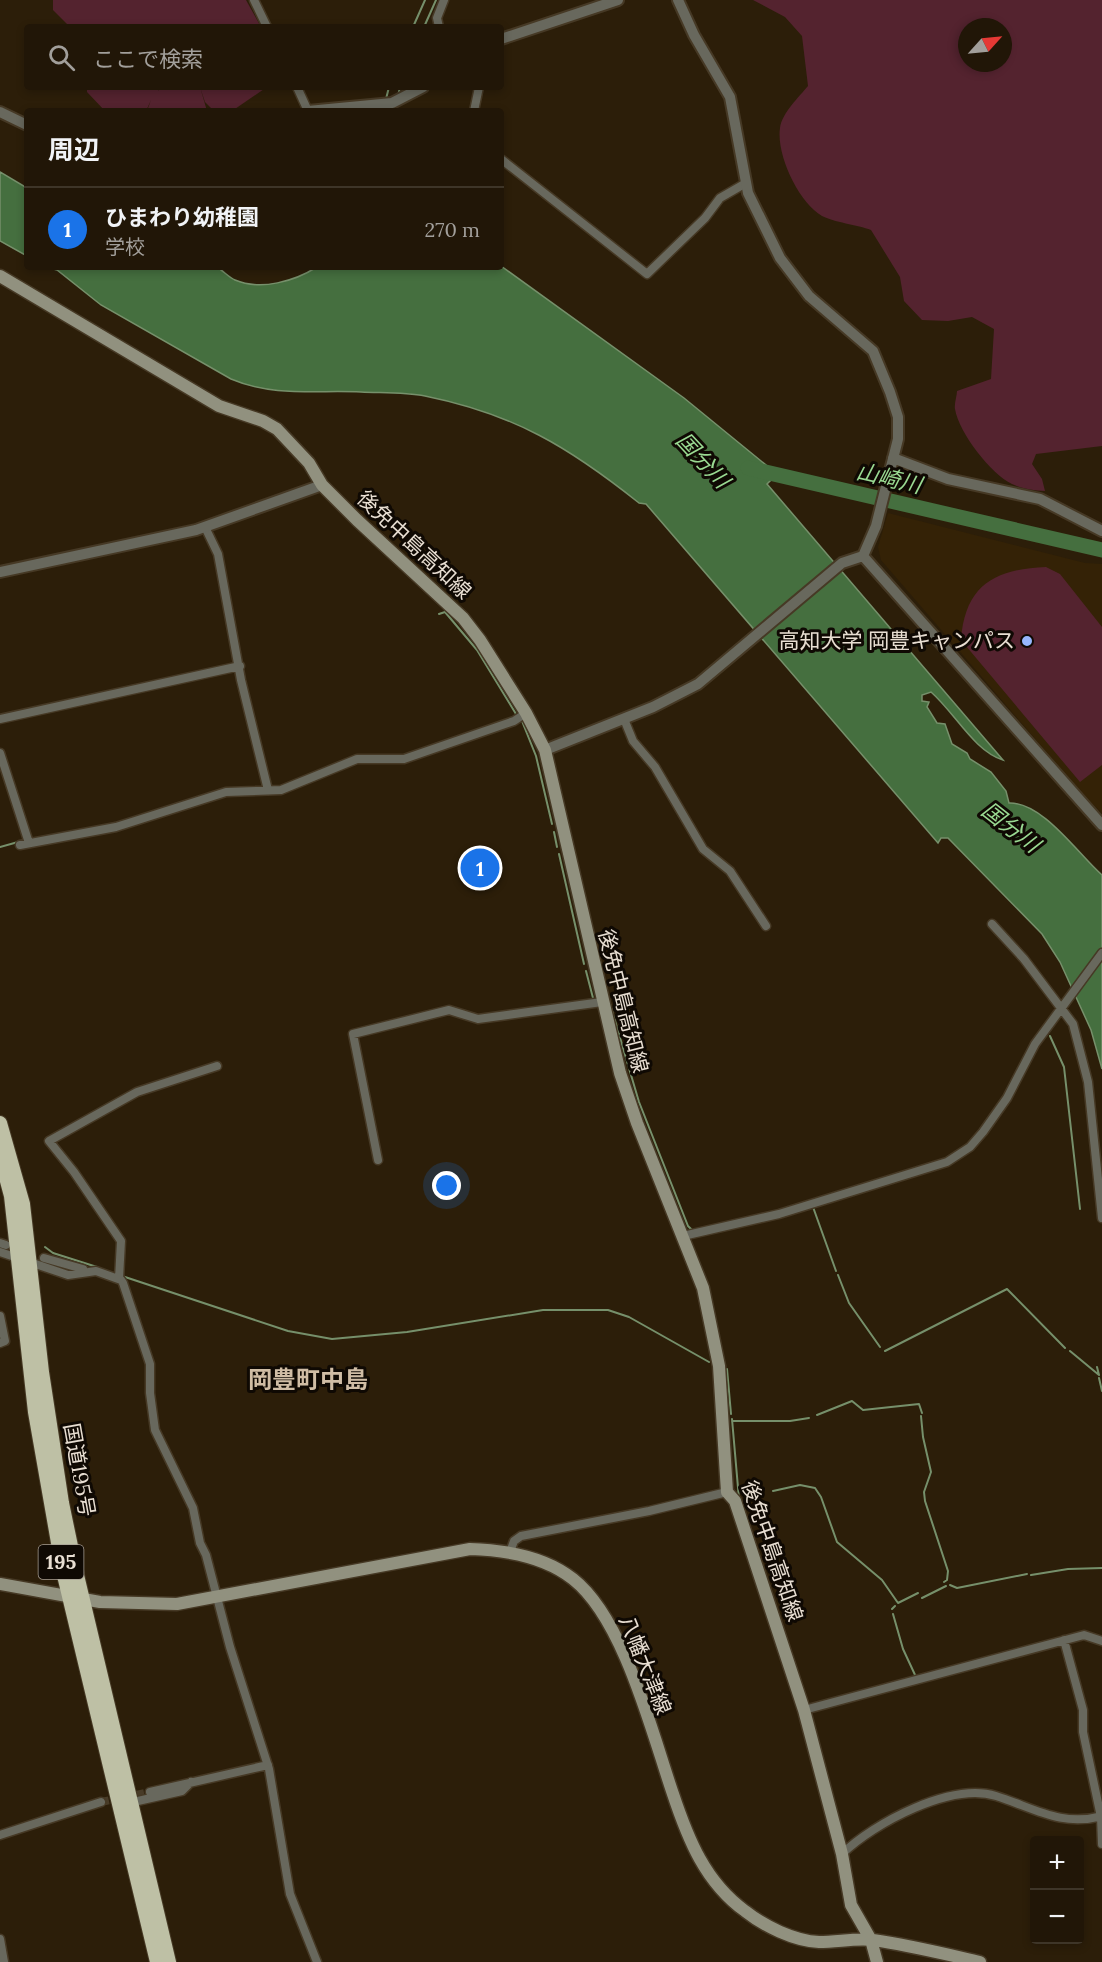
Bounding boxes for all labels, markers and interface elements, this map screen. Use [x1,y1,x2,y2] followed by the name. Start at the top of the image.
[958,18,1012,72] north arrow
[24,24,504,90] search box
[45,41,78,74] icon: search
[93,45,203,73] text: ここで検索
[48,133,100,166] text: 周辺
[105,203,259,231] text: ひまわり幼稚園
[63,217,72,242] text: 1
[424,217,480,242] text: 270 m
[105,234,145,259] text: 学校
[670,426,737,495] water label: 国分川
[854,457,926,500] water label: 山崎川
[351,485,477,605] street label: 後免中島高知線
[778,627,1015,654] place label: 高知大学 岡豊キャンパス
[1020,634,1034,648] marker: 高知大学 岡豊キャンパス
[976,796,1047,860] water label: 国分川
[460,846,500,890] pin: 1
[593,926,654,1075] street label: 後免中島高知線
[432,1171,461,1200] your location
[248,1364,368,1395] district label: 岡豊町中島
[58,1421,101,1519] street label: 国道195号
[736,1477,809,1625] street label: 後免中島高知線
[38,1545,84,1579] road number: 195
[613,1611,678,1719] street label: 八幡大津線
[1030,1836,1084,1944] map controls
[1030,1836,1084,1890] button: +
[1030,1890,1084,1944] button: −

